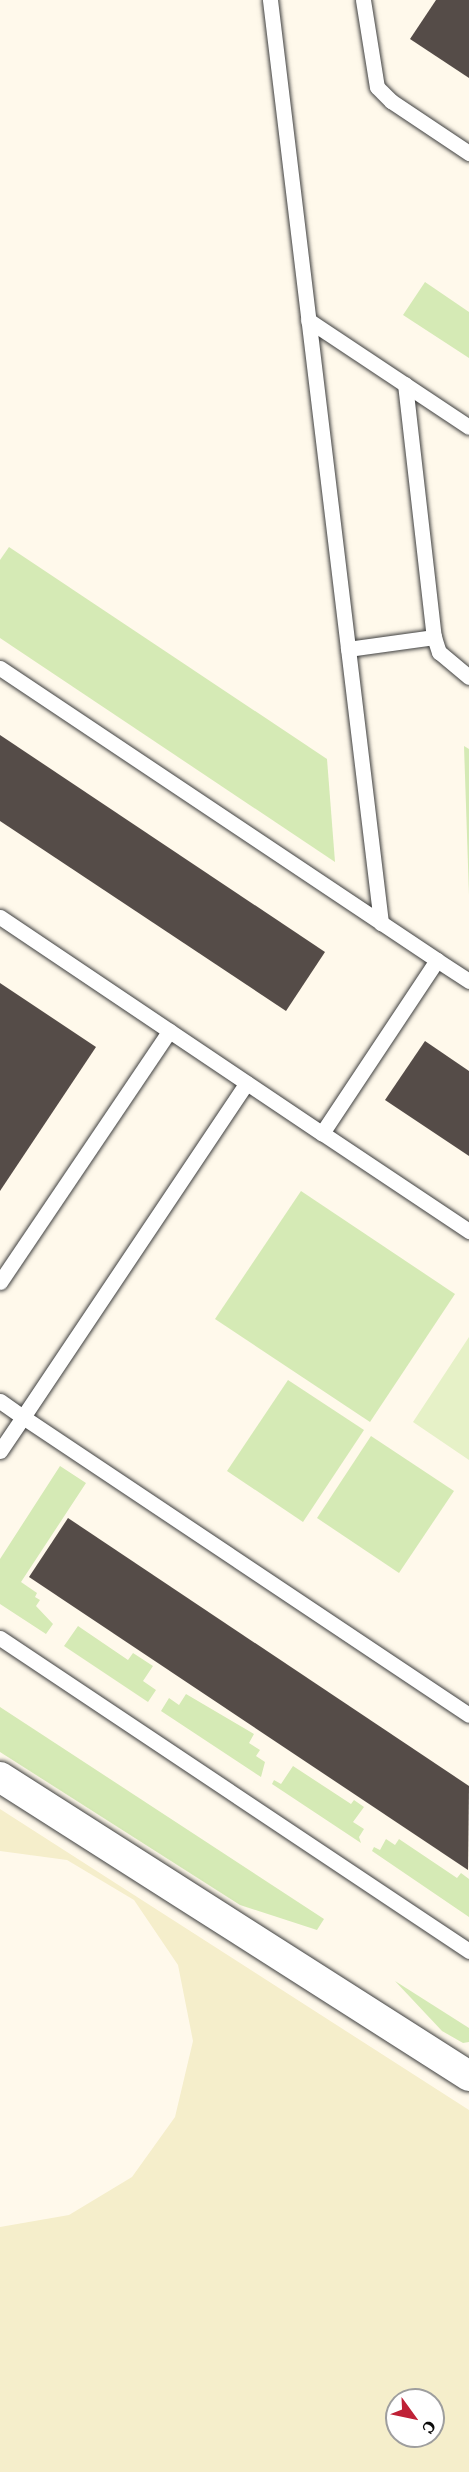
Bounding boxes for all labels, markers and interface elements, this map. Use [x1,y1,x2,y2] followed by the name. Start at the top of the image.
[385,2388,445,2448] north arrow
[418,2417,440,2437] text: С

